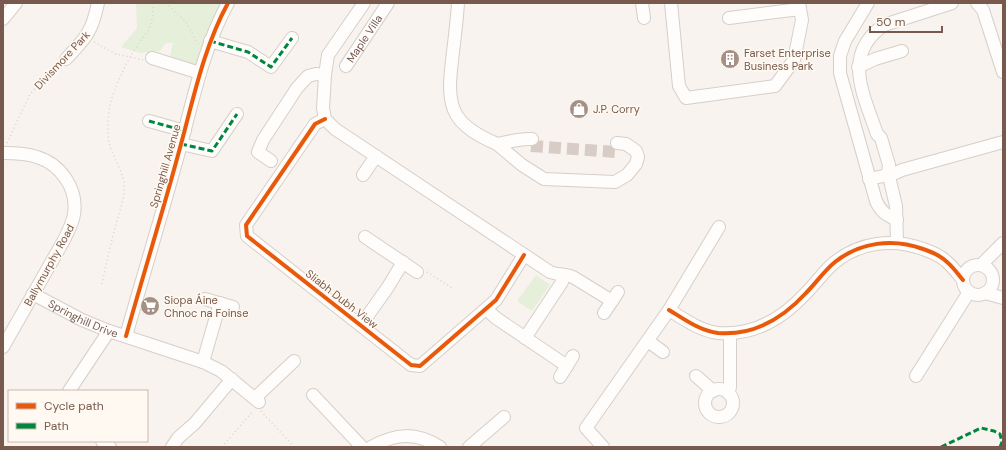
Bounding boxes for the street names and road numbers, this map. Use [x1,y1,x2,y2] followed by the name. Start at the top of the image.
[343,12,385,65] street label: Maple Villa
[31,27,93,92] street label: Divismore Park
[146,122,184,210] street label: Springhill Avenue
[21,222,77,308] street label: Ballymurphy Road
[303,266,381,332] street label: Sliabh Dubh View
[46,296,120,340] street label: Springhill Drive

